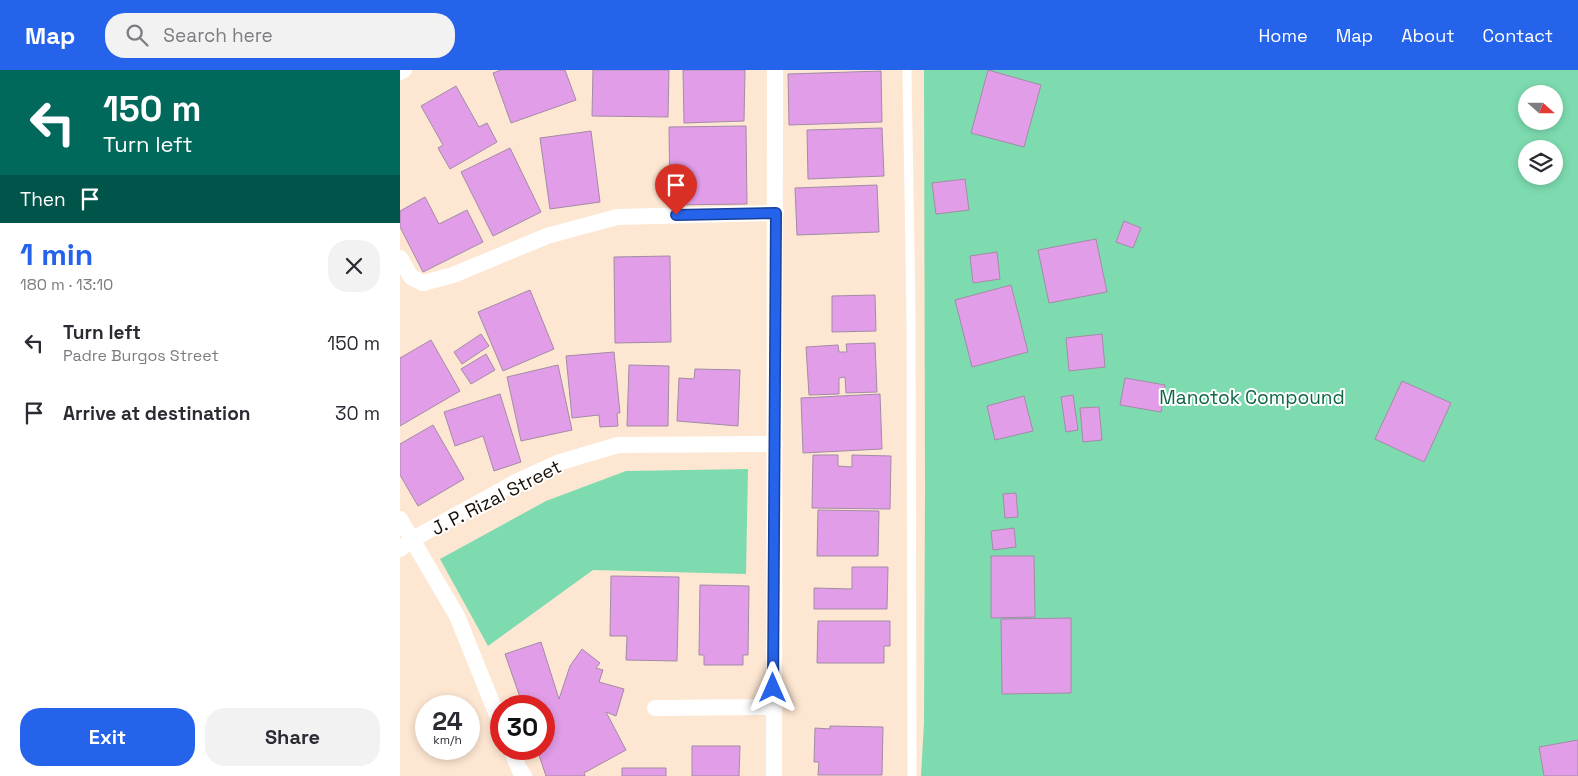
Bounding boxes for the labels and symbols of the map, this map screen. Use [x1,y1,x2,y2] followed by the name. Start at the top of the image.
[1518,85,1562,130] north arrow
[655,164,697,215] pin
[1159,385,1345,410] park label: Manotok Compound
[427,454,565,541] street label: J. P. Rizal Street
[746,661,798,713] position arrow
[490,695,555,760] speed limit sign: 30

